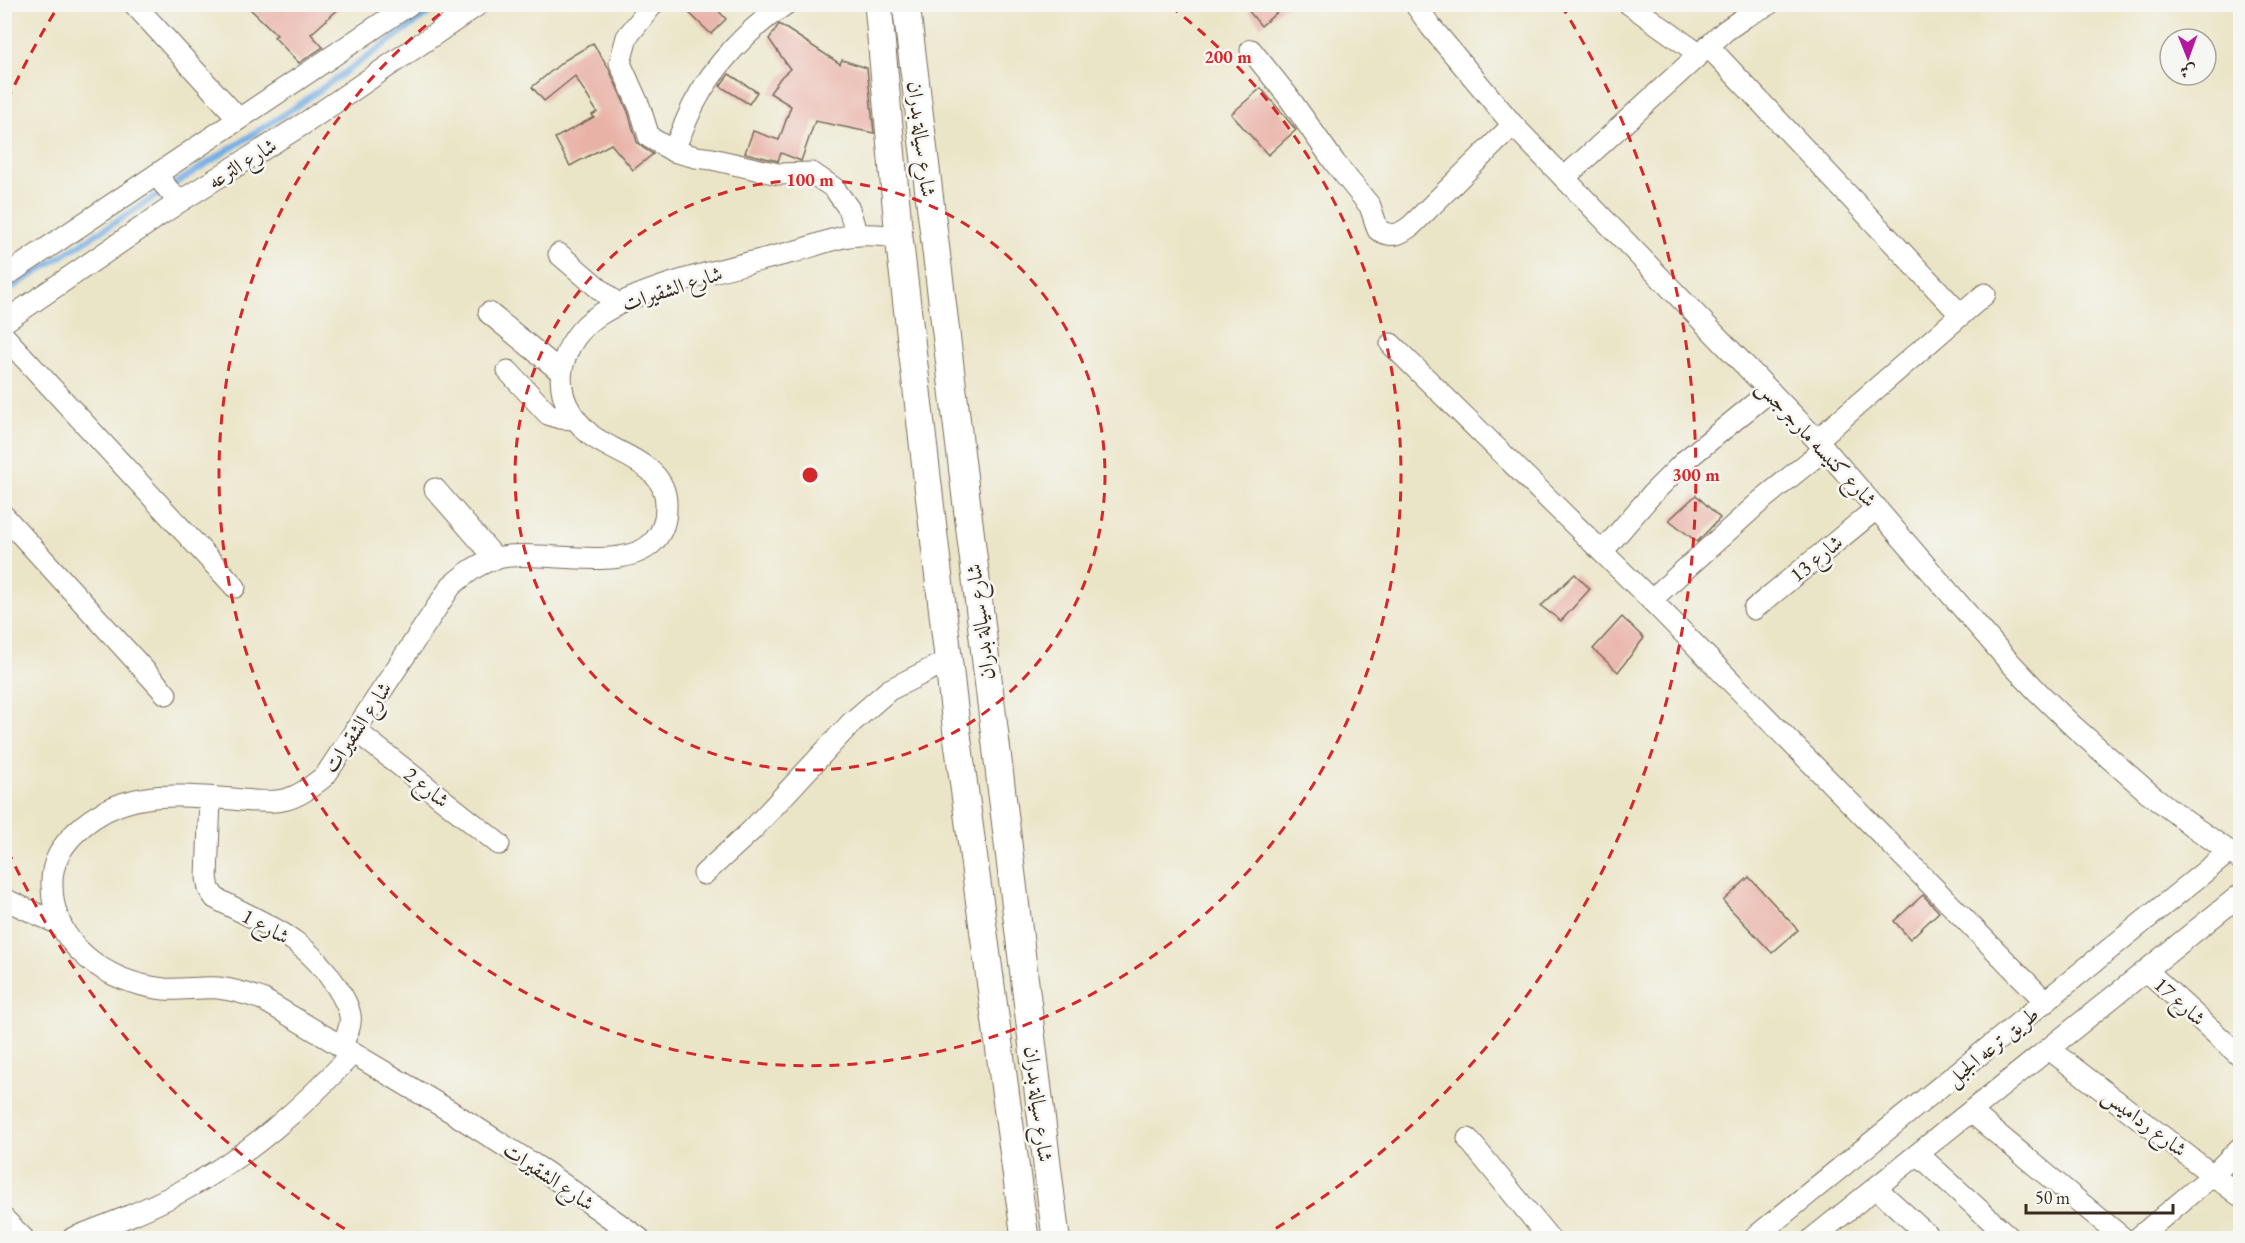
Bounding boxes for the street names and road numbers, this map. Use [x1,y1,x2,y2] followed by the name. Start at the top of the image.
[897,79,943,199] street label: شارع سيالة بدران
[202,131,284,199] street label: شارع الترعه
[618,259,727,322] street label: شارع الشقيرات
[1747,373,1883,516] street label: شارع كنيسه مارجرجس
[1784,528,1851,592] street label: شارع 13
[959,562,1005,682] street label: شارع سيالة بدران
[317,676,401,781] street label: شارع الشقيرات
[396,761,455,817] street label: شارع 2
[235,902,295,954] street label: شارع 1
[2145,971,2212,1035] street label: شارع 17
[1940,1000,2045,1093] street label: طريق ترعه الجبل
[1014,1044,1060,1164] street label: شارع سيالة بدران
[2094,1081,2193,1167] street label: شارع رداميس
[495,1136,600,1220] street label: شارع الشقيرات

